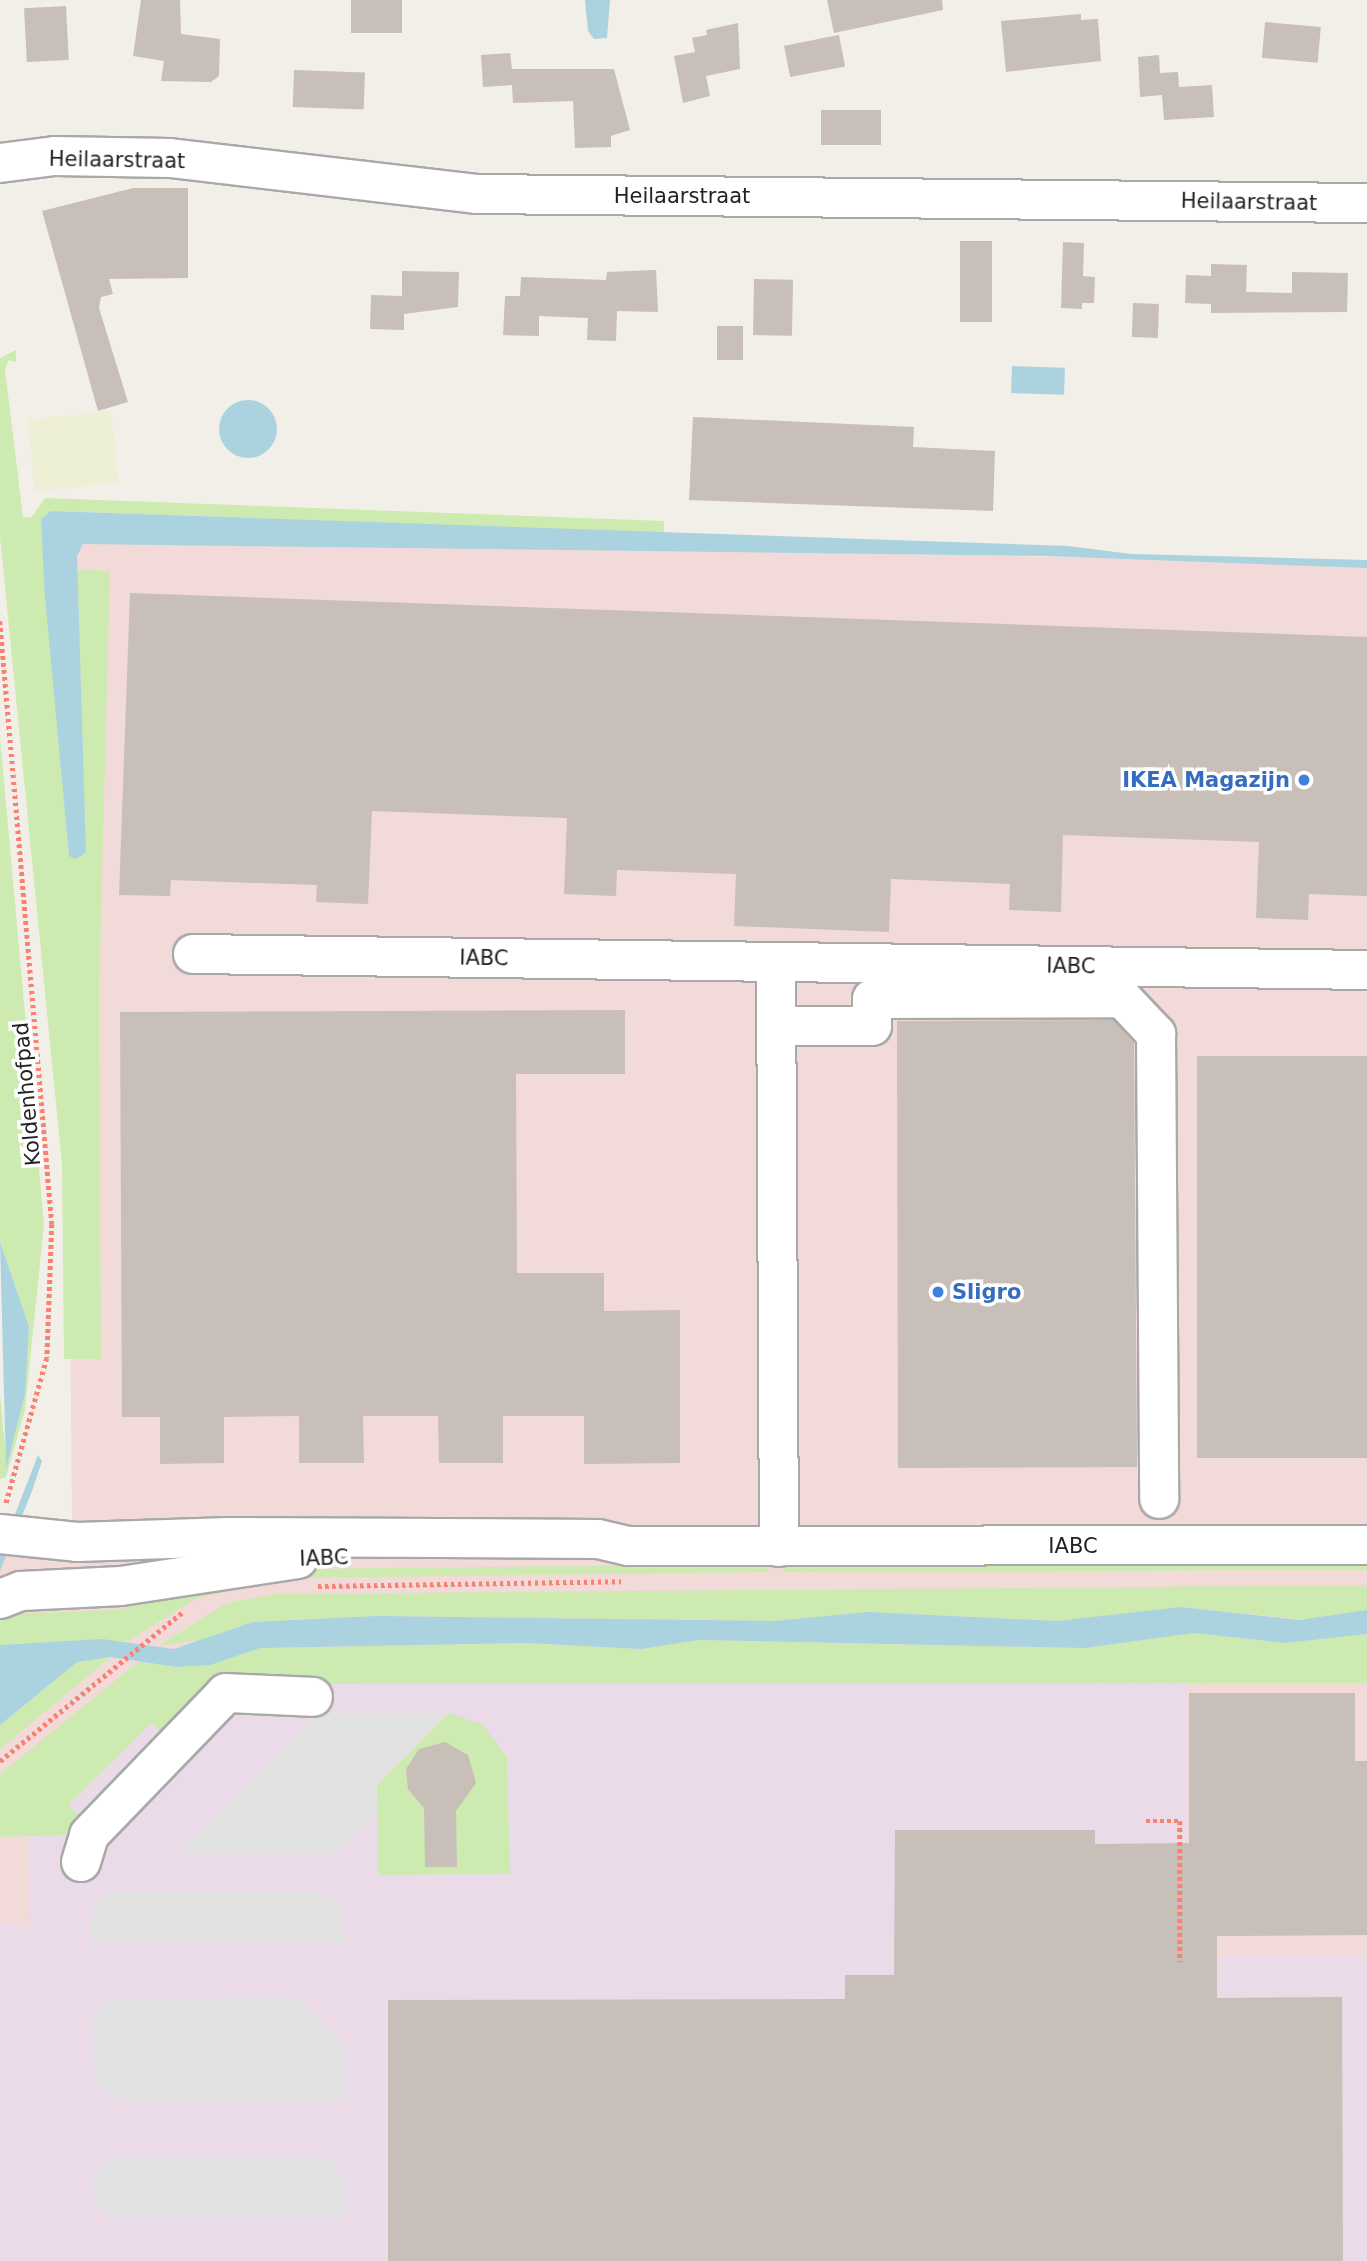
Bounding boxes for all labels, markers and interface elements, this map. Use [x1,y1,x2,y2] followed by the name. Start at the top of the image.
[49,146,185,174] street label: Heilaarstraat
[614,183,750,209] street label: Heilaarstraat
[1181,188,1317,216] street label: Heilaarstraat
[1122,767,1290,793] place label: IKEA Magazijn
[1296,772,1312,788] marker: IKEA Magazijn
[459,945,509,971] street label: IABC
[1046,953,1096,979] street label: IABC
[8,1021,46,1167] street label: Koldenhofpad
[952,1279,1021,1305] place label: Sligro
[930,1284,946,1300] marker: Sligro
[1048,1533,1098,1559] street label: IABC
[299,1545,349,1571] street label: IABC

